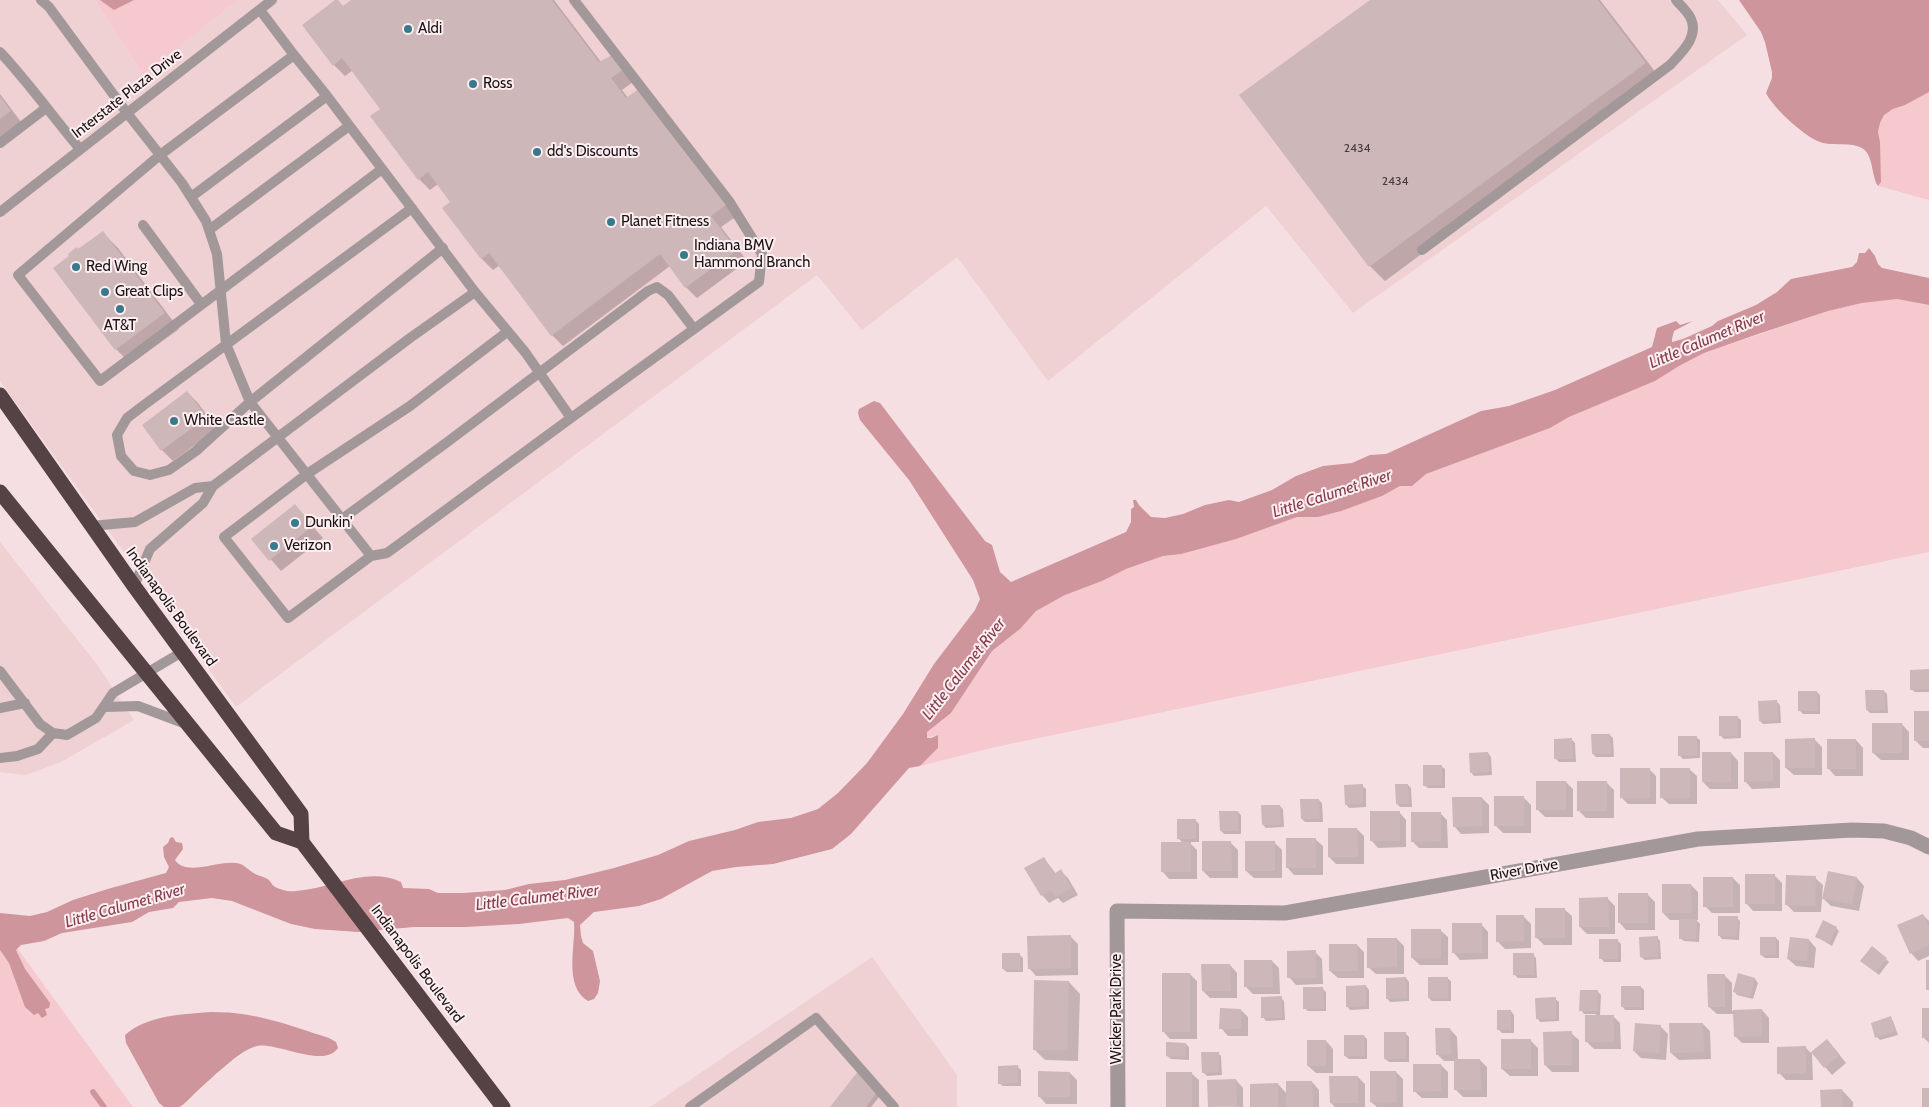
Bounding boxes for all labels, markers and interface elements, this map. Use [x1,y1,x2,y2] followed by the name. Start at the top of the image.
[418,20,442,38] place label: Aldi
[402,23,414,35] marker: Aldi
[69,46,185,142] street label: Interstate Plaza Drive
[483,75,512,93] place label: Ross
[467,78,479,90] marker: Ross
[1344,141,1370,155] house number: 2434
[547,143,638,161] place label: dd's Discounts
[531,146,543,158] marker: dd's Discounts
[1382,174,1408,188] house number: 2434
[621,213,709,231] place label: Planet Fitness
[605,216,617,228] marker: Planet Fitness
[694,237,810,272] place label: Indiana BMV Hammond Branch
[678,249,690,261] marker: Indiana BMV Hammond Branch
[86,258,147,276] place label: Red Wing
[70,261,82,273] marker: Red Wing
[115,283,183,301] place label: Great Clips
[99,286,111,298] marker: Great Clips
[114,303,126,315] marker: AT&T
[1646,307,1768,373] water label: Little Calumet River
[104,317,136,335] place label: AT&T
[184,412,264,430] place label: White Castle
[168,415,180,427] marker: White Castle
[1270,466,1394,522] water label: Little Calumet River
[305,514,353,532] place label: Dunkin'
[289,517,301,529] marker: Dunkin'
[284,537,331,555] place label: Verizon
[268,540,280,552] marker: Verizon
[122,544,220,670] street label: Indianapolis Boulevard
[918,614,1010,724] water label: Little Calumet River
[1489,855,1559,885] street label: River Drive
[63,880,187,932] water label: Little Calumet River
[474,881,600,915] water label: Little Calumet River
[367,902,467,1026] street label: Indianapolis Boulevard
[1108,954,1126,1064] street label: Wicker Park Drive

